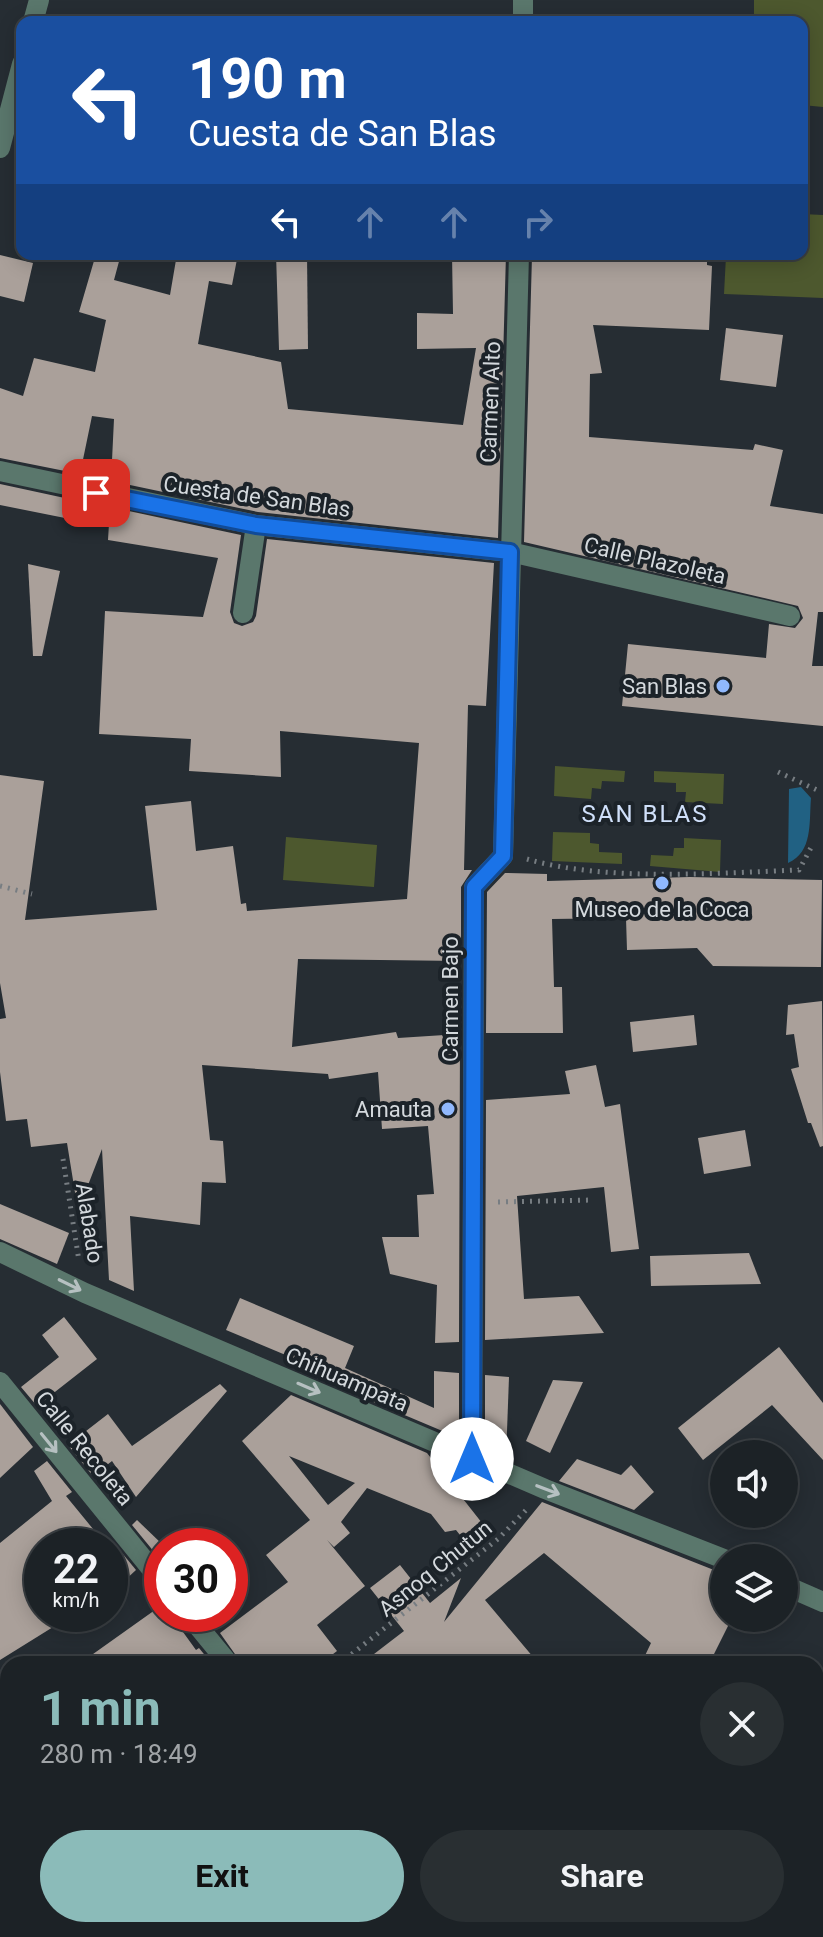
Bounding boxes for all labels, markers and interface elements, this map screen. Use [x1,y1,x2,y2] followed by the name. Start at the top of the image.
[188,46,347,112] text: 190 m
[56,48,160,152] icon: left
[188,113,497,155] text: Cuesta de San Blas
[264,200,308,244] icon: left
[348,200,392,244] icon: ahead
[432,200,476,244] icon: ahead
[516,200,560,244] icon: right
[476,341,505,463] street label: Carmen Alto
[62,459,130,527] pin
[74,471,118,515] icon: arrive
[162,471,352,522] street label: Cuesta de San Blas
[582,532,728,589] street label: Calle Plazoleta
[622,674,707,699] place label: San Blas
[714,677,732,695] marker: San Blas
[582,800,709,828] district label: SAN BLAS
[653,874,671,892] marker: Museo de la Coca
[574,897,750,922] place label: Museo de la Coca
[438,936,463,1062] street label: Carmen Bajo
[355,1097,432,1122] place label: Amauta
[439,1100,457,1118] marker: Amauta
[71,1181,108,1265] street label: Alabado
[58,1278,82,1293] one-way arrow
[282,1342,412,1417] street label: Chihuampata
[296,1382,321,1397] one-way arrow
[31,1386,138,1510] street label: Calle Recoleta
[430,1417,514,1501] position arrow
[40,1432,58,1452] one-way arrow
[710,1440,798,1632] map controls
[710,1440,798,1528] button: sound
[535,1484,560,1499] one-way arrow
[374,1515,497,1622] street label: Asnoq Chutun
[144,1528,248,1632] speed limit sign: 30
[710,1544,798,1632] button: layers
[53,1546,99,1593] text: 22
[53,1588,99,1612] text: km/h
[40,1680,161,1737] text: 1 min
[700,1682,784,1766] button: close
[40,1739,198,1769] text: 280 m · 18:49
[40,1830,404,1922] button: Exit
[420,1830,784,1922] button: Share

